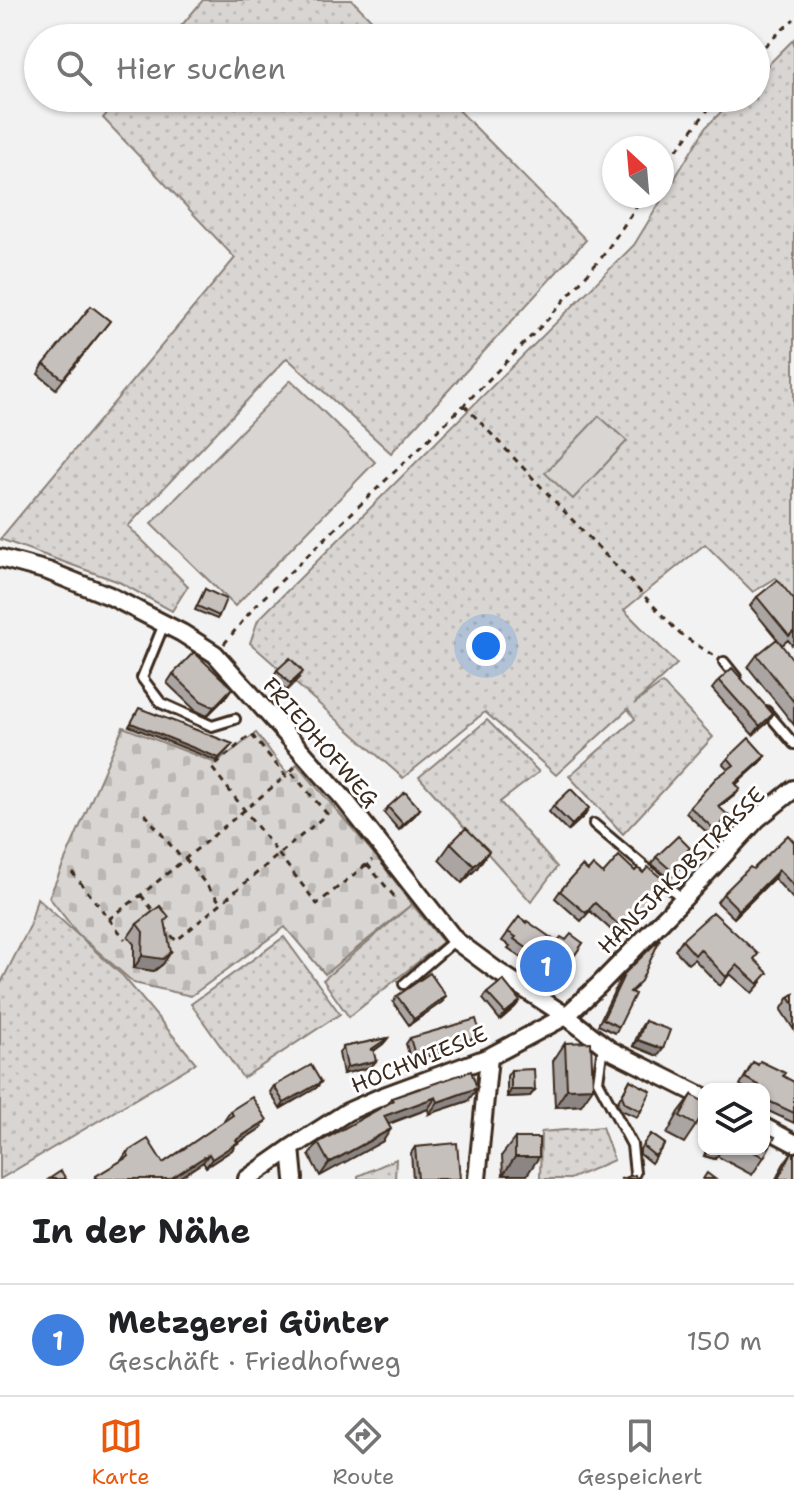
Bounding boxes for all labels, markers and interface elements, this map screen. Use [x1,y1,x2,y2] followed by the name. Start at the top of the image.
[24,24,770,112] search box
[52,46,96,90] icon: search
[116,48,286,89] text: Hier suchen
[602,136,674,208] north arrow
[466,626,506,666] your location
[256,671,385,814] street label: FRIEDHOFWEG
[591,780,771,960] street label: HANSJAKOBSTRASSE
[520,936,572,996] pin: 1
[347,1019,492,1100] street label: HOCHWIESLE
[698,1083,770,1155] map controls
[698,1083,770,1155] button: layers
[32,1208,251,1254] text: In der Nähe
[108,1302,389,1343] text: Metzgerei Günter
[52,1323,64,1358] text: 1
[686,1323,762,1358] text: 150 m
[108,1343,401,1378] text: Geschäft · Friedhofweg
[91,1414,150,1491] tab: Karte
[333,1414,394,1491] tab: Route
[577,1414,703,1491] tab: Gespeichert

